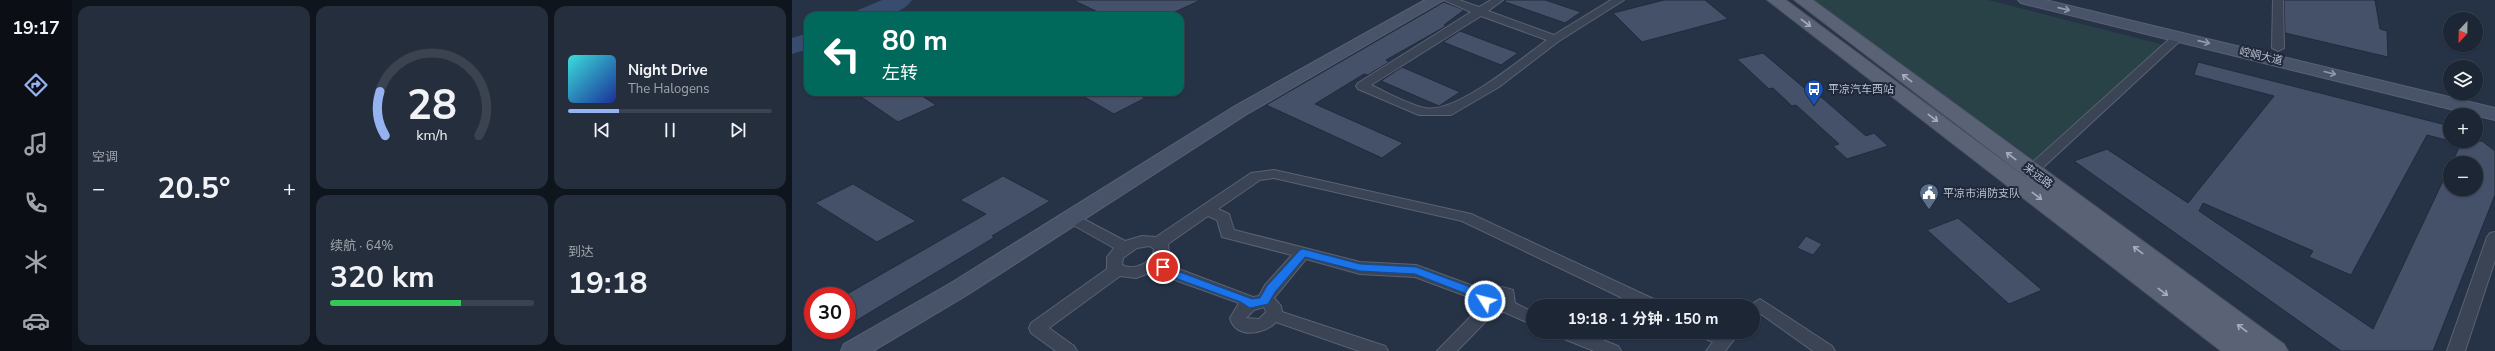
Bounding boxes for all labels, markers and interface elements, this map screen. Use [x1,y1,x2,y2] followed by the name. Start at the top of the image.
[2057,6,2070,13] one-way arrow
[2443,12,2483,52] north arrow
[2443,12,2483,196] map controls
[12,16,60,40] text: 19:17
[1801,19,1812,28] one-way arrow
[882,22,948,60] text: 80 m
[816,28,868,80] icon: left
[2197,39,2210,47] one-way arrow
[2238,44,2284,68] street label: 崆峒大道
[628,60,708,80] text: Night Drive
[2443,60,2483,100] button: layers
[882,61,918,85] text: 左转
[2323,70,2336,77] one-way arrow
[22,71,50,99] icon: directions
[1902,74,1913,82] one-way arrow
[407,76,457,133] text: 28
[1803,78,1825,106] bus stop icon: 平凉汽车西站
[628,80,709,98] text: The Halogens
[1828,82,1894,97] place label: 平凉汽车西站
[2443,108,2483,148] button: +
[1927,114,1938,122] one-way arrow
[591,119,613,141] icon: previous
[659,119,681,141] icon: pause
[727,119,749,141] icon: next
[416,125,448,144] text: km/h
[22,130,50,158] icon: music
[92,148,118,166] text: 空调
[2006,152,2017,160] one-way arrow
[2443,156,2483,196] button: −
[2020,160,2056,192] street label: 来远路
[158,168,230,209] text: 20.5°
[92,174,105,204] text: −
[283,174,296,204] text: +
[1918,182,1940,210] public building icon: 平凉市消防支队
[1943,186,2020,201] place label: 平凉市消防支队
[22,189,50,217] icon: phone
[2031,192,2042,200] one-way arrow
[330,237,393,255] text: 续航 · 64%
[568,243,594,261] text: 到达
[2133,246,2144,254] one-way arrow
[22,248,50,276] icon: climate
[1146,250,1180,284] pin
[1152,256,1174,278] icon: arrive
[330,257,435,298] text: 320 km
[568,263,647,304] text: 19:18
[1464,280,1506,322] position arrow
[804,287,856,339] speed limit sign: 30
[2157,287,2168,296] one-way arrow
[22,307,50,335] icon: car
[1568,309,1718,329] text: 19:18 · 1 分钟 · 150 m
[2237,324,2248,332] one-way arrow

